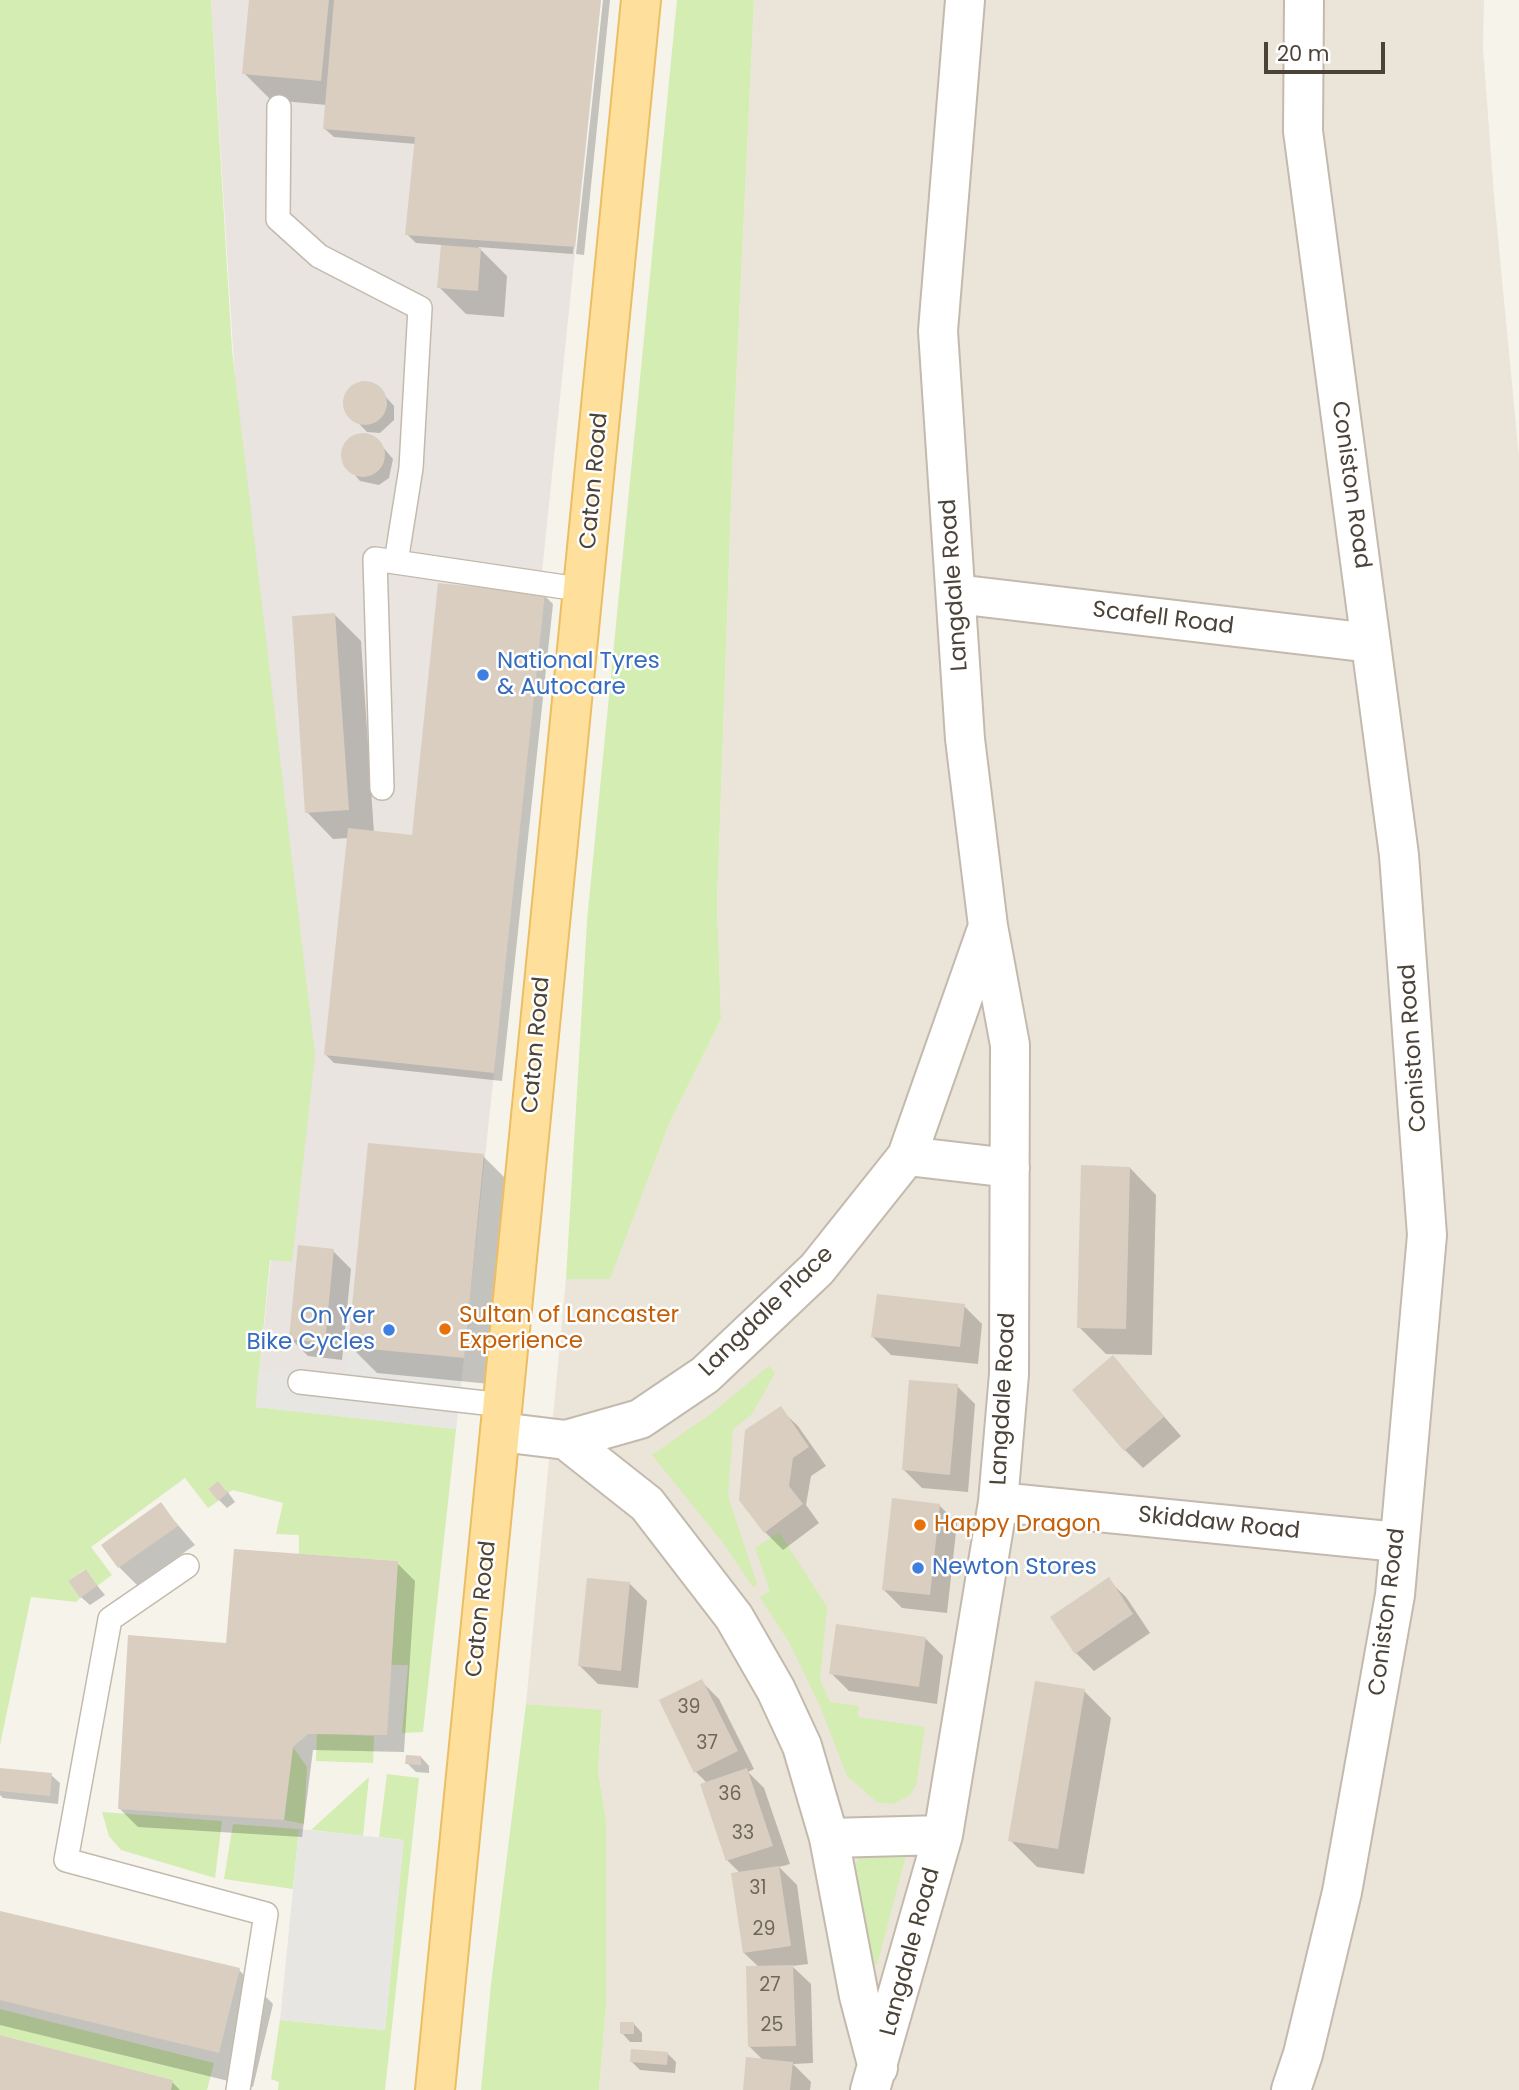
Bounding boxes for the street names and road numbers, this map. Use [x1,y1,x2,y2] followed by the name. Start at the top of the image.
[1325,400,1375,570] street label: Coniston Road
[575,412,615,550] street label: Caton Road
[935,498,975,672] street label: Langdale Road
[1091,597,1235,641] street label: Scafell Road
[1394,963,1434,1133] street label: Coniston Road
[517,976,557,1114] street label: Caton Road
[694,1241,840,1383] street label: Langdale Place
[986,1312,1022,1486] street label: Langdale Road
[1137,1502,1301,1546] street label: Skiddaw Road
[1364,1527,1412,1697] street label: Coniston Road
[461,1539,503,1679] street label: Caton Road
[875,1865,947,2039] street label: Langdale Road

